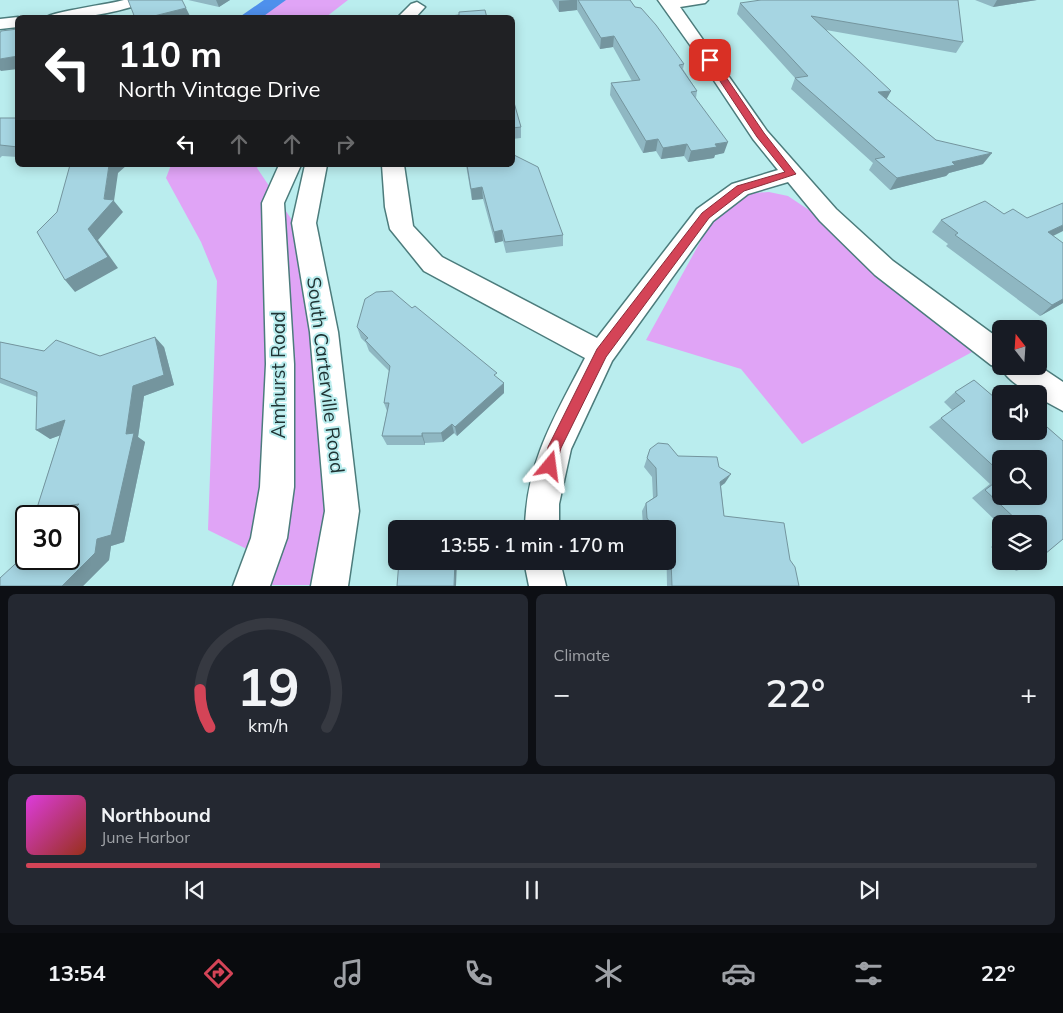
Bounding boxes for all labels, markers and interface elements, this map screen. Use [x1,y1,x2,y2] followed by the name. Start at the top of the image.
[118,32,222,76] text: 110 m
[35,35,100,100] icon: left
[689,39,731,81] pin
[696,46,724,74] icon: arrive
[118,75,320,103] text: North Vintage Drive
[172,130,200,158] icon: left
[225,130,253,158] icon: ahead
[278,130,306,158] icon: ahead
[331,130,359,158] icon: right
[302,275,350,475] street label: South Carterville Road
[266,311,290,439] street label: Amhurst Road
[992,320,1048,375] north arrow
[992,320,1047,570] map controls
[992,385,1047,440] button: sound
[523,439,575,491] position arrow
[992,450,1047,505] button: search
[15,505,80,570] speed limit sign: 30
[992,515,1047,570] button: layers
[439,533,625,557] text: 13:55 · 1 min · 170 m
[554,645,610,665] text: Climate
[237,654,299,719] text: 19
[765,669,825,717] text: 22°
[554,676,570,711] text: −
[1020,676,1037,711] text: +
[248,714,288,736] text: km/h
[101,803,211,827] text: Northbound
[101,827,190,847] text: June Harbor
[181,876,209,904] icon: previous
[518,876,546,904] icon: pause
[855,876,883,904] icon: next
[201,956,236,991] icon: directions
[331,956,366,991] icon: music
[461,956,496,991] icon: phone
[591,956,626,991] icon: climate
[721,956,756,991] icon: car
[851,956,886,991] icon: filters
[47,959,106,987] text: 13:54
[981,959,1015,987] text: 22°

